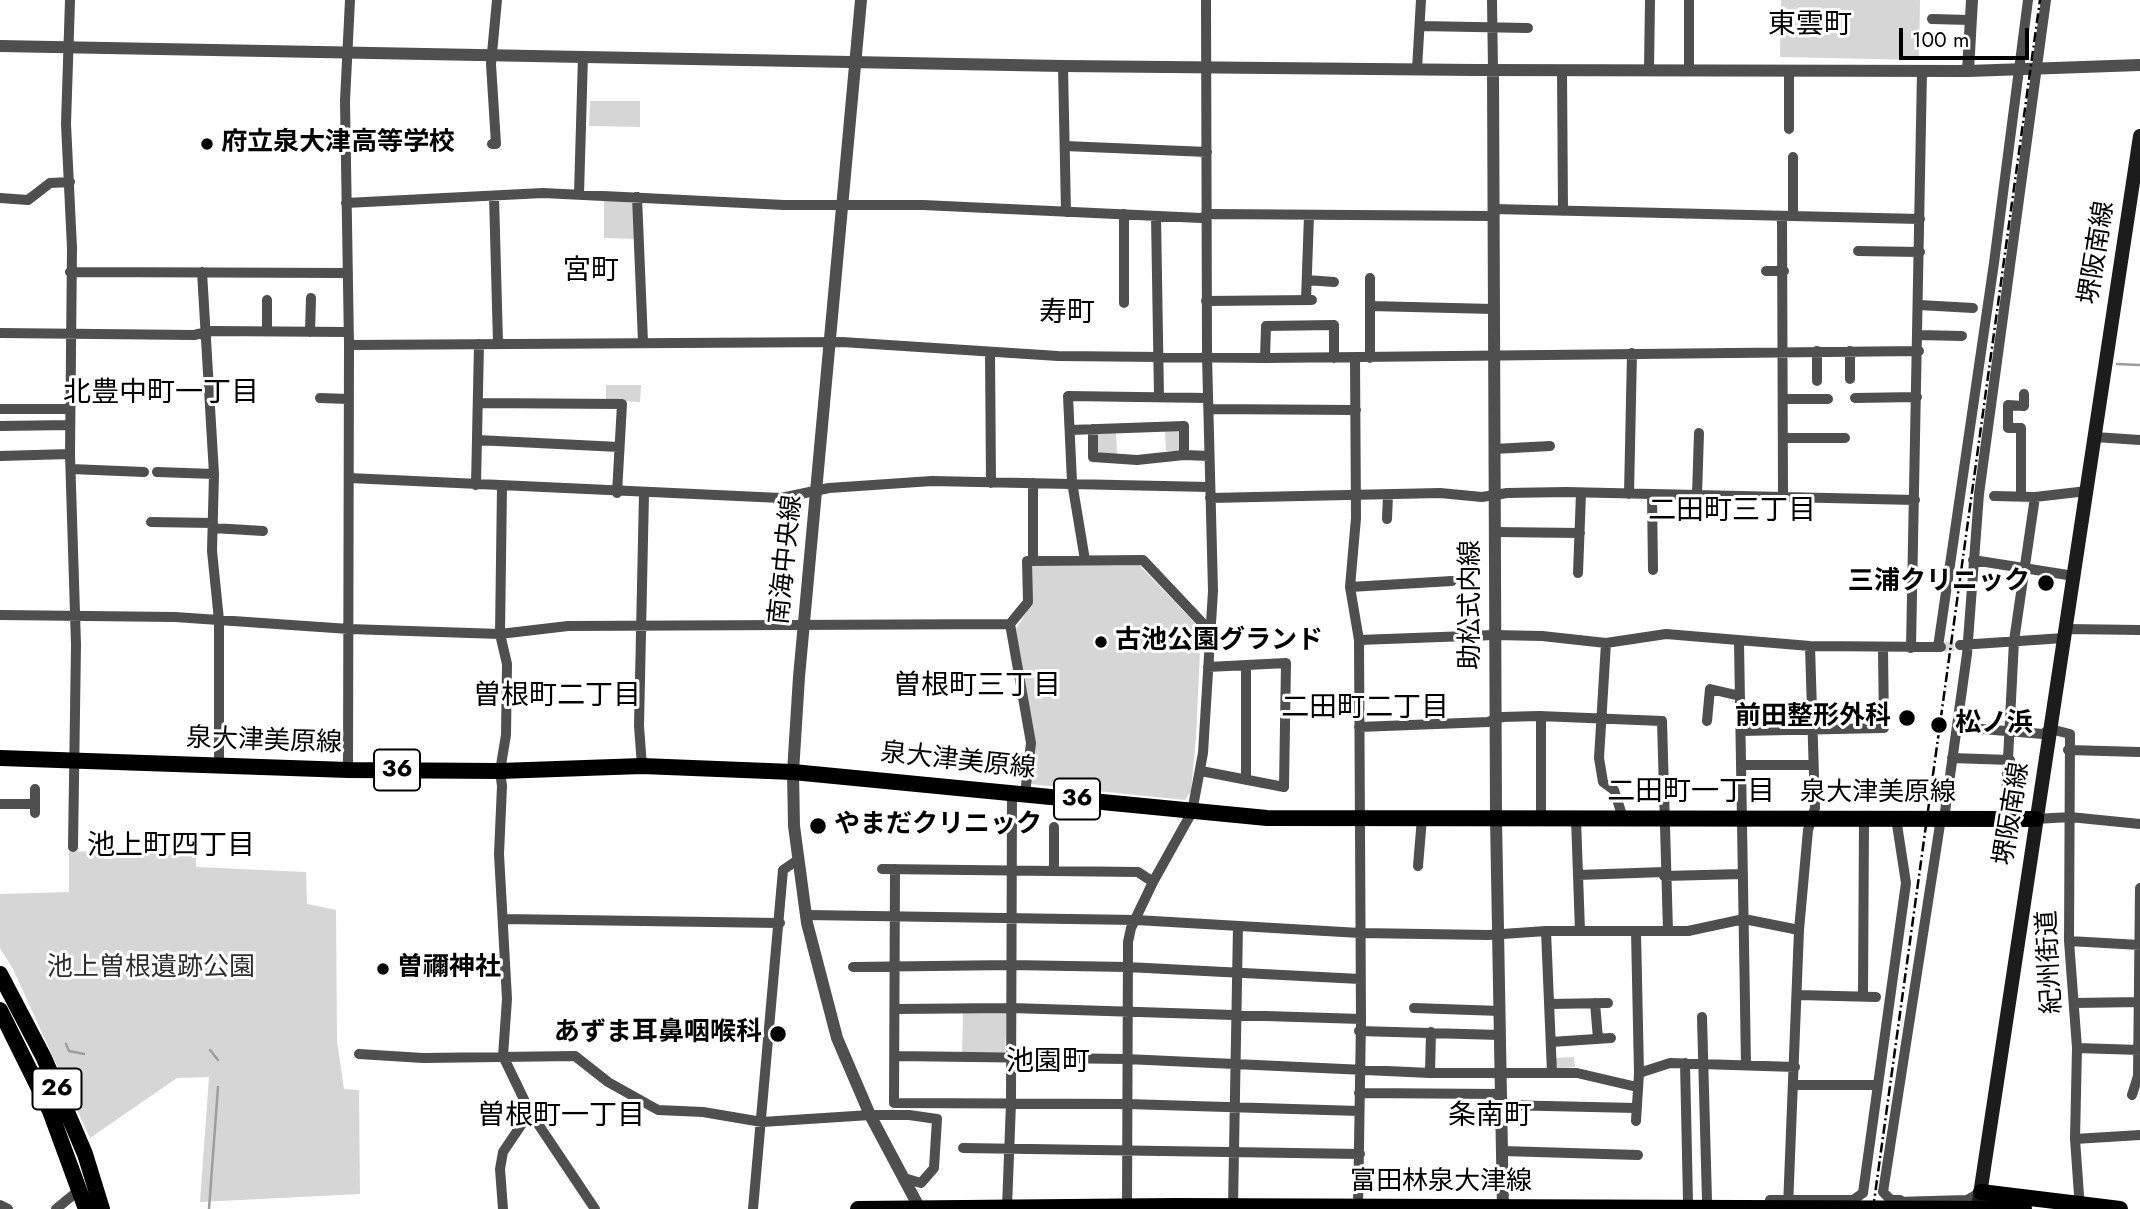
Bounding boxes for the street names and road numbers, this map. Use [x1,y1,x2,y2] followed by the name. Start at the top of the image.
[2074,199,2122,307] street label: 堺阪南線
[765,494,809,626] street label: 南海中央線
[1456,540,1488,670] street label: 助松式内線
[186,724,342,760] street label: 泉大津美原線
[879,738,1037,786] street label: 泉大津美原線
[374,750,420,790] road number: 36
[1989,760,2037,868] street label: 堺阪南線
[1054,778,1100,820] road number: 36
[1800,778,1956,810] street label: 泉大津美原線
[2033,909,2069,1015] street label: 紀州街道
[32,1069,82,1110] road number: 26
[1350,1167,1532,1199] street label: 富田林泉大津線

